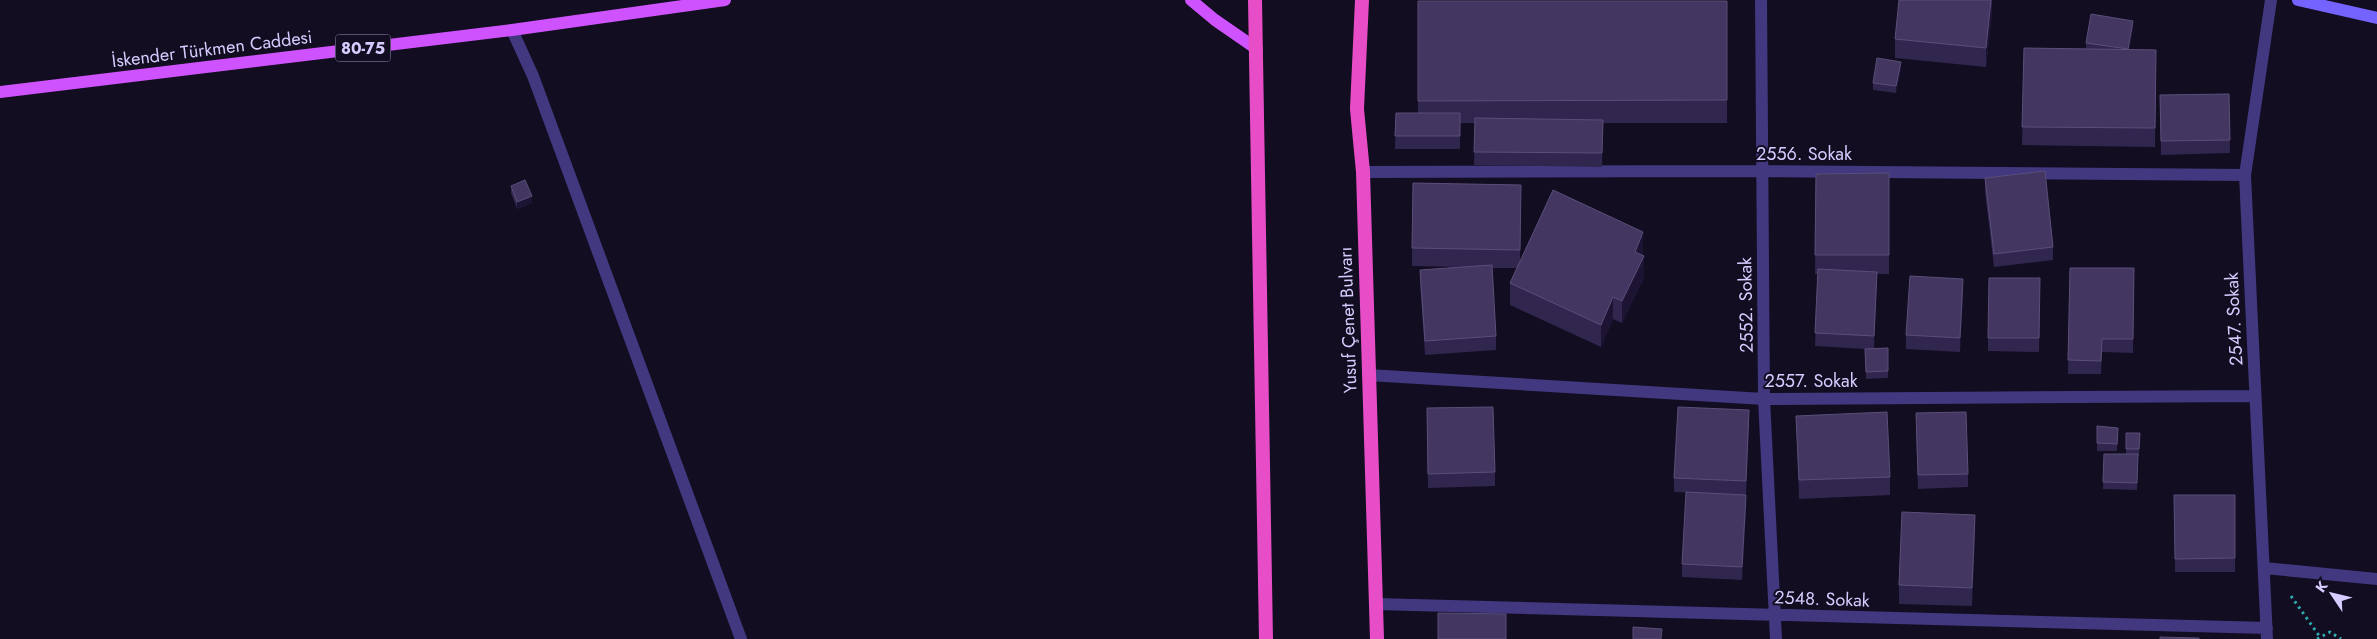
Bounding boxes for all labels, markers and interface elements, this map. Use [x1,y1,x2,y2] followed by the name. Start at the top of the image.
[110,24,314,74] street label: İskender Türkmen Caddesi
[336,34,390,62] road number: 80-75
[1756,141,1852,167] street label: 2556. Sokak
[1332,246,1364,394] street label: Yusuf Çenet Bulvarı
[1732,257,1760,353] street label: 2552. Sokak
[2219,272,2249,366] street label: 2547. Sokak
[1764,368,1858,394] street label: 2557. Sokak
[2307,569,2357,619] north arrow
[2310,577,2332,596] text: K
[1774,584,1870,614] street label: 2548. Sokak

